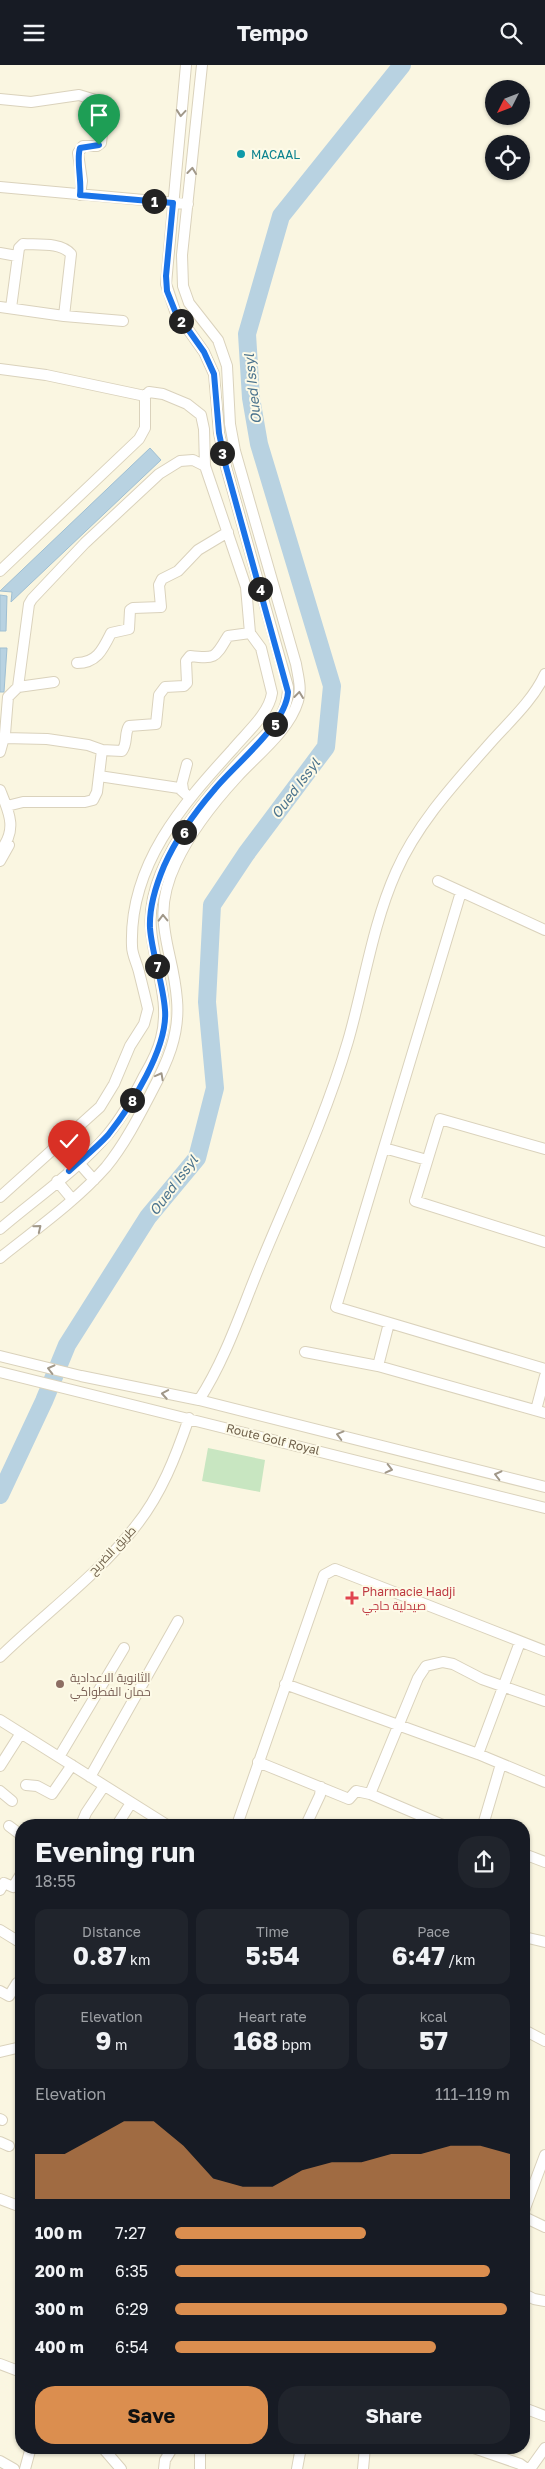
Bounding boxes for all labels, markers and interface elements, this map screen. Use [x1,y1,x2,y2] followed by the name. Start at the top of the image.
[20,19,48,47] icon: menu
[237,19,308,46] text: Tempo
[497,19,525,47] icon: search
[485,80,530,125] north arrow
[485,80,530,180] map controls
[78,94,120,145] pin
[85,101,113,129] icon: arrive
[176,110,187,118] one-way arrow
[485,135,530,180] button: locate
[251,147,300,162] place label: MACAAL
[235,148,247,160] marker: MACAAL
[186,167,197,175] one-way arrow
[142,189,166,213] pin: 1
[151,193,158,210] text: 1
[168,309,194,333] pin: 2
[177,313,186,330] text: 2
[240,352,264,425] water label: Oued Issyl
[210,441,234,465] pin: 3
[218,445,227,462] text: 3
[248,577,272,601] pin: 4
[256,581,265,598] text: 4
[293,690,304,698] one-way arrow
[262,711,288,737] pin: 5
[271,716,280,733] text: 5
[267,754,323,821] water label: Oued Issyl
[172,819,196,845] pin: 6
[180,824,189,841] text: 6
[158,914,168,922] one-way arrow
[144,953,170,979] pin: 7
[154,958,161,975] text: 7
[154,1072,164,1081] one-way arrow
[120,1087,144,1113] pin: 8
[128,1092,137,1109] text: 8
[48,1120,90,1171] pin
[55,1127,83,1155] icon: check
[145,1151,201,1218] water label: Oued Issyl
[32,1224,41,1233] one-way arrow
[47,1364,56,1375] one-way arrow
[161,1389,169,1399] one-way arrow
[225,1420,321,1458] street label: Route Golf Royal
[337,1430,345,1440] one-way arrow
[385,1463,394,1474] one-way arrow
[493,1470,502,1481] one-way arrow
[85,1522,140,1578] street label: طريق الضريح
[362,1584,456,1616] place label: Pharmacie Hadji صيدلية حاجي
[346,1592,358,1604] marker: Pharmacie Hadji صيدلية حاجي
[70,1670,151,1702] place label: الثانوية الاعدادية حمان الفطواكي
[54,1678,66,1690] marker: الثانوية الاعدادية حمان الفطواكي
[35,1835,195,1868] text: Evening run
[458,1836,510,1888] button: share
[35,1871,76,1891] text: 18:55
[82,1923,141,1940] text: Distance
[256,1923,289,1940] text: Time
[417,1923,450,1940] text: Pace
[73,1940,127,1971] text: 0.87
[245,1940,300,1971] text: 5:54
[392,1940,445,1971] text: 6:47
[127,1951,150,1968] text: km
[445,1951,475,1968] text: /km
[80,2008,143,2025] text: Elevation
[238,2008,307,2025] text: Heart rate
[420,2008,447,2025] text: kcal
[96,2025,112,2056] text: 9
[234,2025,278,2056] text: 168
[419,2025,448,2056] text: 57
[112,2036,127,2053] text: m
[278,2036,311,2053] text: bpm
[35,2084,106,2104] text: Elevation
[435,2084,510,2104] text: 111–119 m
[35,2223,82,2243] text: 100 m
[115,2223,146,2243] text: 7:27
[35,2261,84,2281] text: 200 m
[115,2261,148,2281] text: 6:35
[35,2299,84,2319] text: 300 m
[115,2299,148,2319] text: 6:29
[35,2337,84,2357] text: 400 m
[115,2337,149,2357] text: 6:54
[35,2386,268,2444] button: Save
[278,2386,510,2444] button: Share

